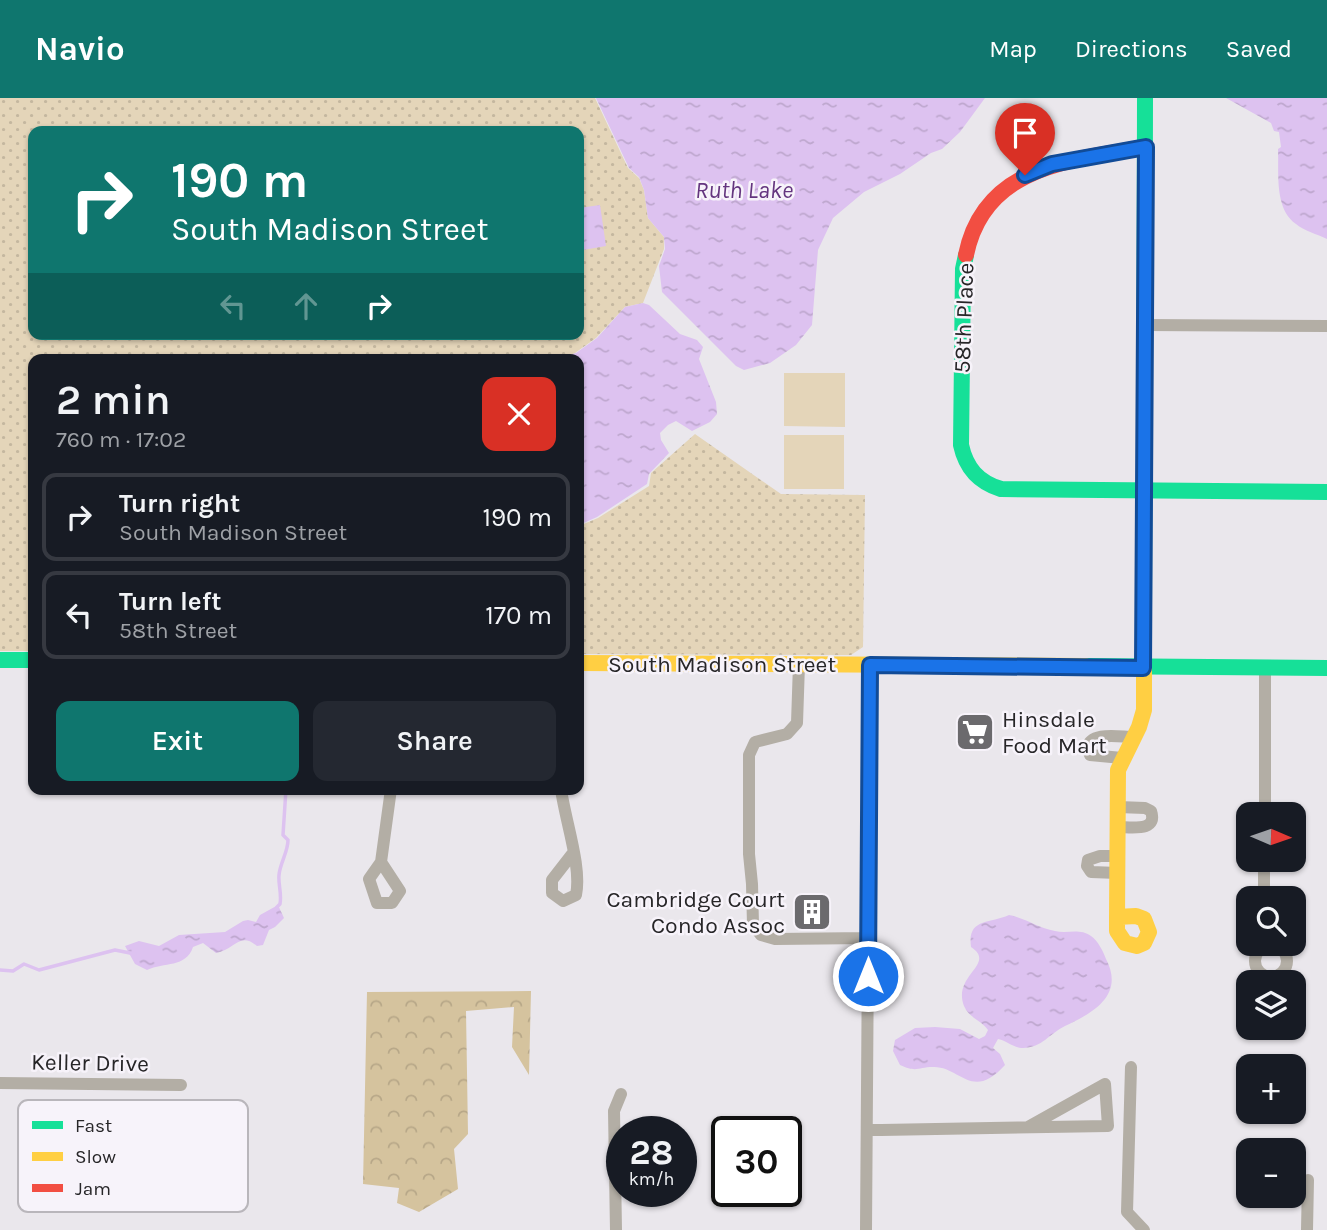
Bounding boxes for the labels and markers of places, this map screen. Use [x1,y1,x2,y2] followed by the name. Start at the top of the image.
[995,103,1055,175] pin
[1002,706,1107,759] place label: Hinsdale Food Mart
[954,711,996,753] supermarket icon: Hinsdale Food Mart
[606,886,785,939] place label: Cambridge Court Condo Assoc
[791,891,833,933] building icon: Cambridge Court Condo Assoc

